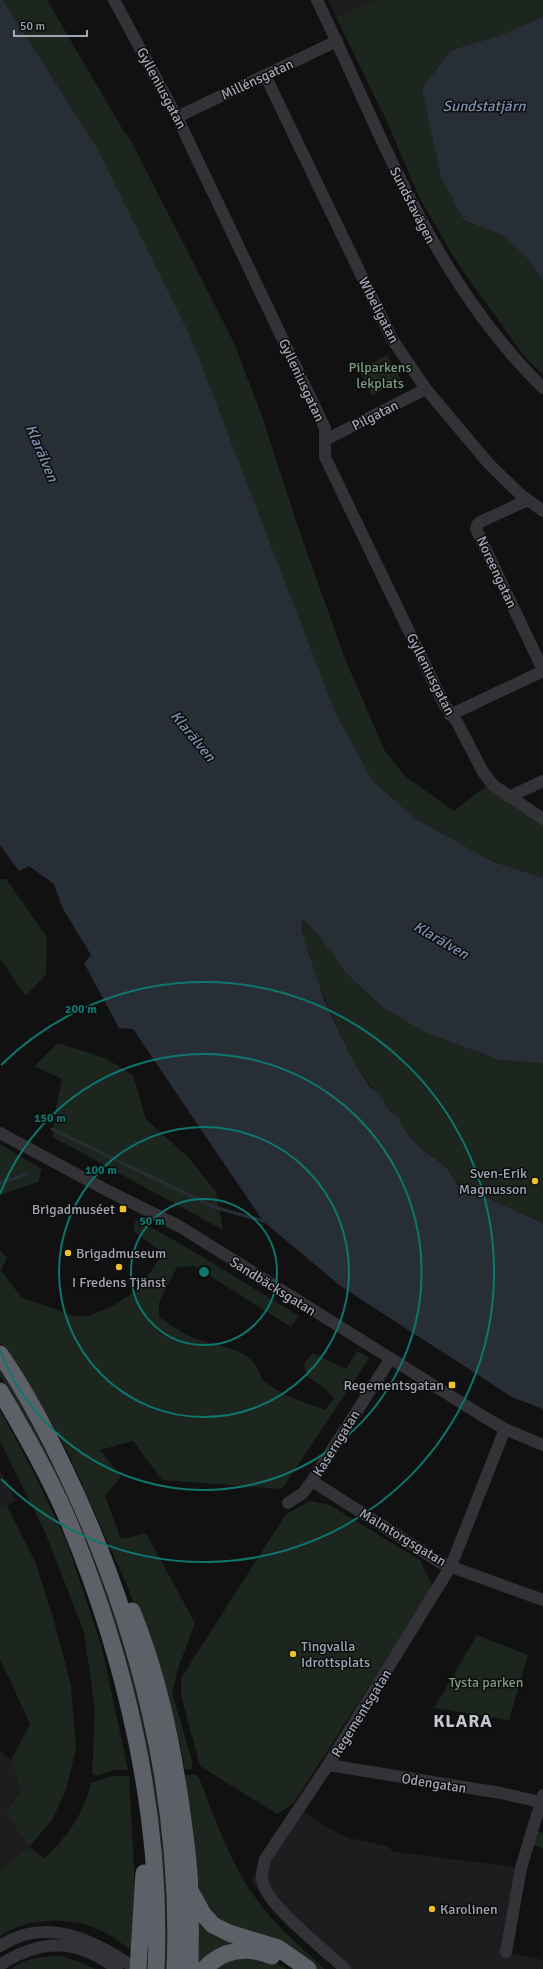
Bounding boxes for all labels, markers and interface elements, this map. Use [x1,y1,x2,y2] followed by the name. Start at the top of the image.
[14,12,87,38] scale bar
[20,19,45,34] text: 50 m
[133,45,190,132] street label: Gylleniusgatan
[218,55,296,104] street label: Millénsgatan
[443,97,526,115] water label: Sundstatjärn
[386,164,439,246] street label: Sundstavägen
[355,274,402,346] street label: Wibeligatan
[275,336,328,424] street label: Gylleniusgatan
[348,359,412,392] park label: Pilparkens lekplats
[349,397,401,434] street label: Pilgatan
[22,422,62,485] water label: Klarälven
[473,534,521,611] street label: Noreengatan
[403,630,458,718] street label: Gylleniusgatan
[167,707,220,766] water label: Klarälven
[410,917,472,963] water label: Klarälven
[65,1002,97,1017] text: 200 m
[34,1111,66,1126] text: 150 m
[85,1163,117,1178] text: 100 m
[459,1165,527,1198] place label: Sven-Erik Magnusson
[530,1176,540,1186] marker: Sven-Erik Magnusson
[32,1201,115,1218] place label: Brigadmuséet
[118,1204,128,1214] marker: Brigadmuséet
[139,1214,165,1229] text: 50 m
[76,1245,166,1262] place label: Brigadmuseum
[63,1248,73,1258] marker: Brigadmuseum
[227,1253,319,1320] street label: Sandbäcksgatan
[114,1262,124,1272] marker: I Fredens Tjänst
[197,1265,211,1279] centre of rings
[72,1274,166,1291] place label: I Fredens Tjänst
[344,1377,444,1394] place label: Regementsgatan
[447,1380,457,1390] marker: Regementsgatan
[309,1407,364,1480] street label: Kaserngatan
[356,1505,449,1570] street label: Malmtorgsgatan
[301,1638,370,1671] place label: Tingvalla Idrottsplats
[288,1649,298,1659] marker: Tingvalla Idrottsplats
[328,1666,395,1760] street label: Regementsgatan
[449,1674,523,1691] park label: Tysta parken
[433,1710,493,1732] district label: KLARA
[400,1770,467,1797] street label: Odengatan
[440,1901,498,1918] place label: Karolinen
[427,1904,437,1914] marker: Karolinen

